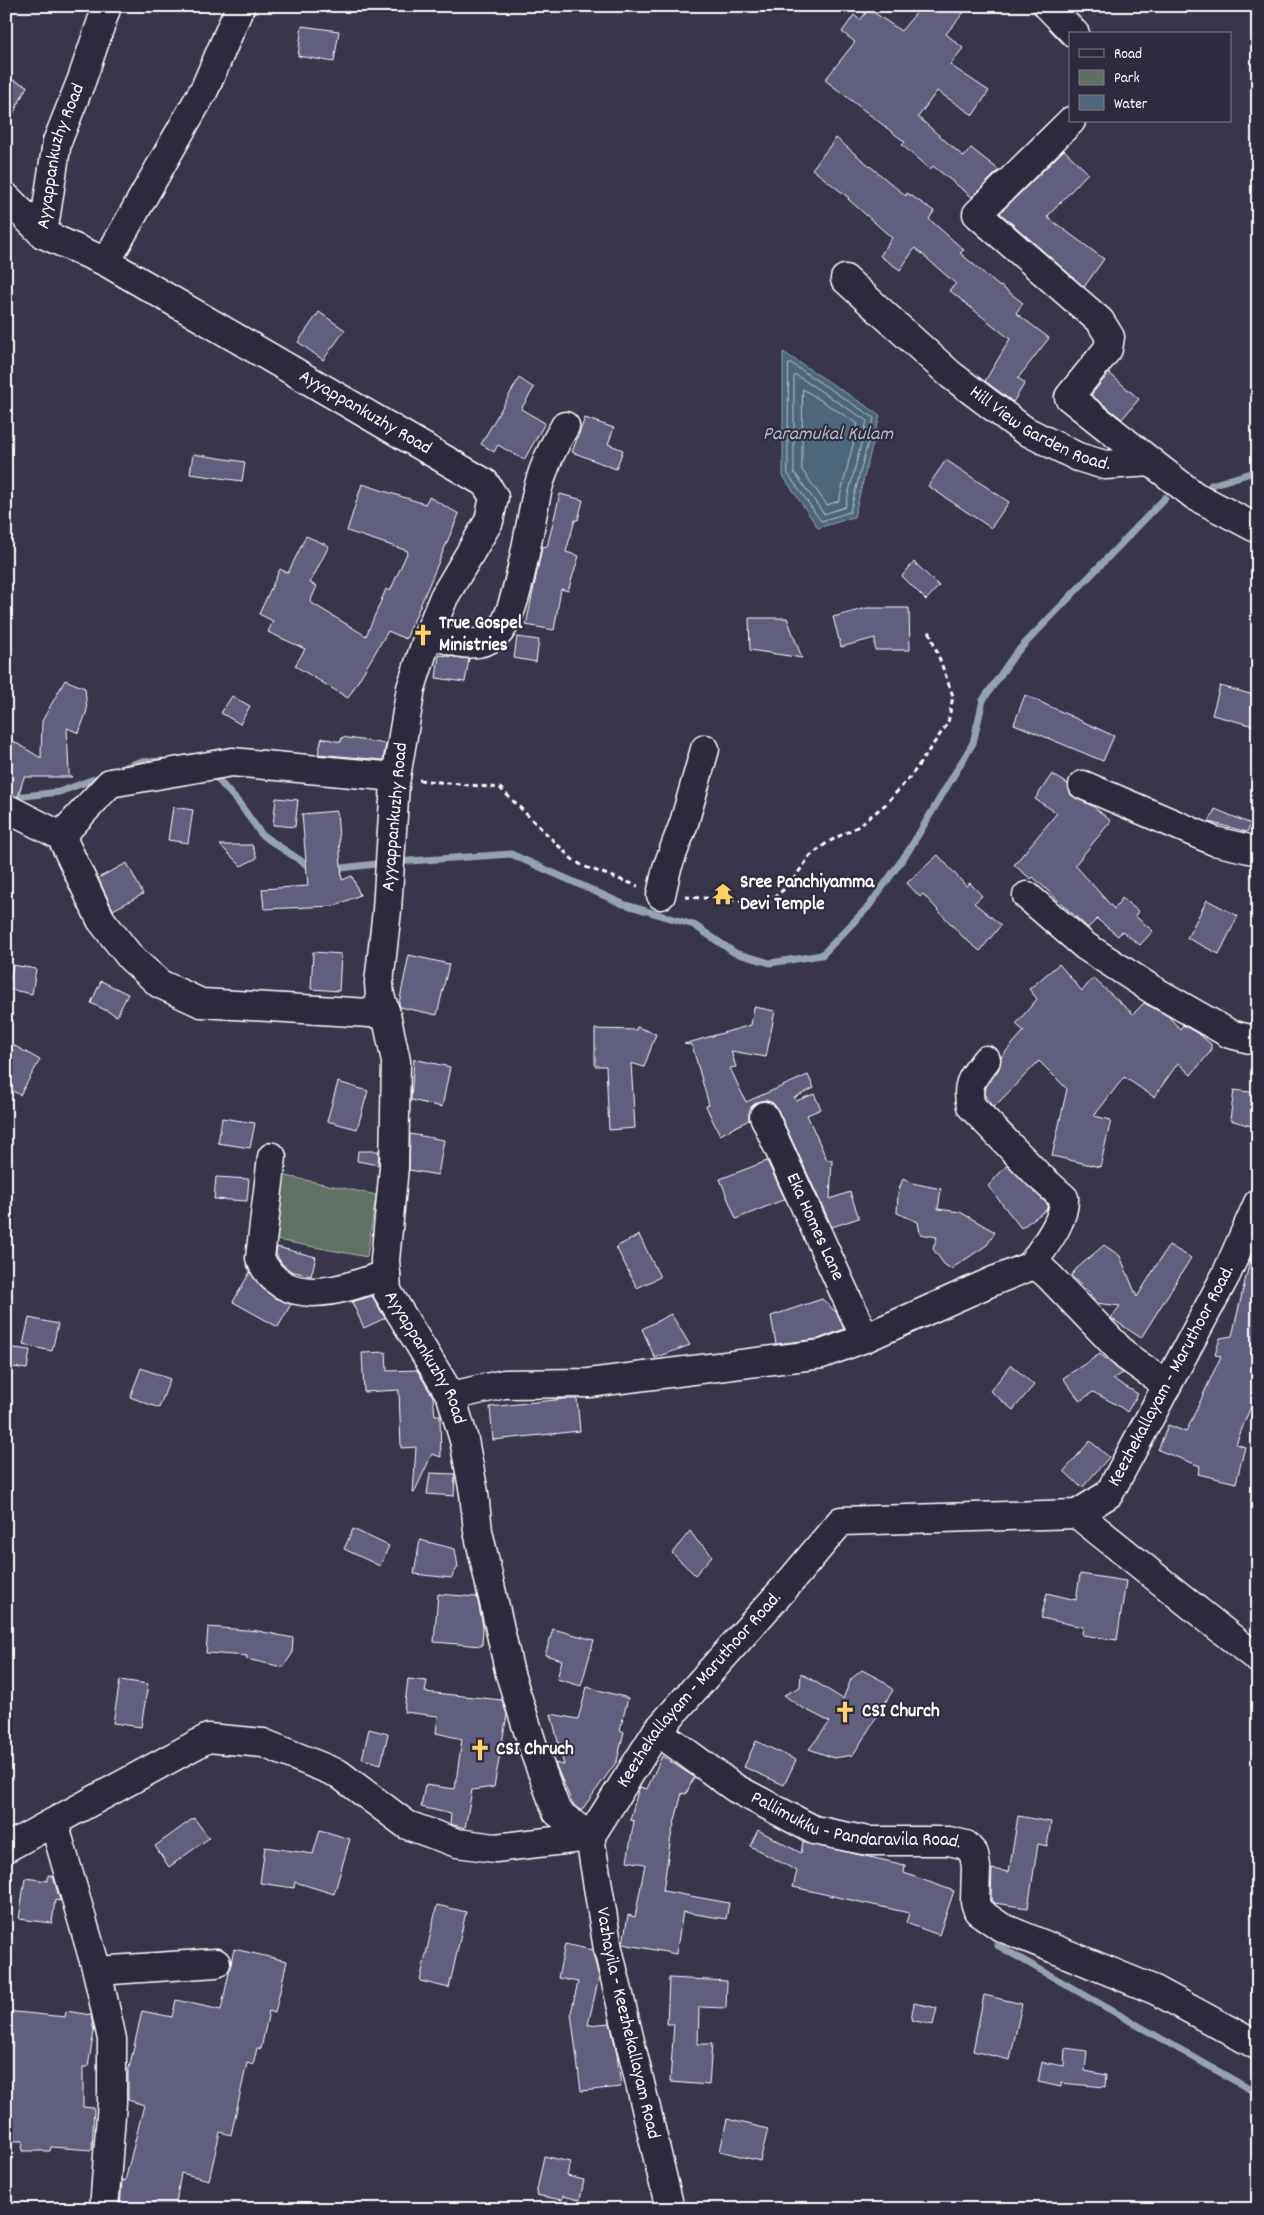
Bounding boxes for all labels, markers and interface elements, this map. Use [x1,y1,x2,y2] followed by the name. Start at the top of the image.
[1069,32,1232,122] legend
[1114,44,1142,66] text: Road
[1114,68,1140,90] text: Park
[30,80,92,231] street label: Ayyappankuzhy Road
[1114,94,1148,116] text: Water
[294,364,436,462] street label: Ayyappankuzhy Road
[963,380,1110,478] street label: Hill View Garden Road.
[763,421,893,449] water label: Paramukal Kulam
[439,611,523,660] place label: True Gospel Ministries
[410,622,436,648] church icon: True Gospel Ministries
[376,741,416,893] street label: Ayyappankuzhy Road
[740,870,875,919] place label: Sree Panchiyamma Devi Temple
[710,881,736,907] temple icon: Sree Panchiyamma Devi Temple
[778,1169,851,1285] street label: Eka Homes Lane
[1102,1261,1242,1492] street label: Keezhekallayam - Maruthoor Road.
[377,1286,472,1427] street label: Ayyappankuzhy Road
[611,1586,788,1793] street label: Keezhekallayam - Maruthoor Road.
[832,1699,858,1725] church icon: CSI Church
[862,1699,940,1726] place label: CSI Church
[467,1737,493,1763] church icon: CSI Chruch
[496,1737,574,1764] place label: CSI Chruch
[746,1785,964,1857] street label: Pallimukku - Pandaravila Road.
[588,1905,666,2142] street label: Vazhayila - Keezhekallayam Road

